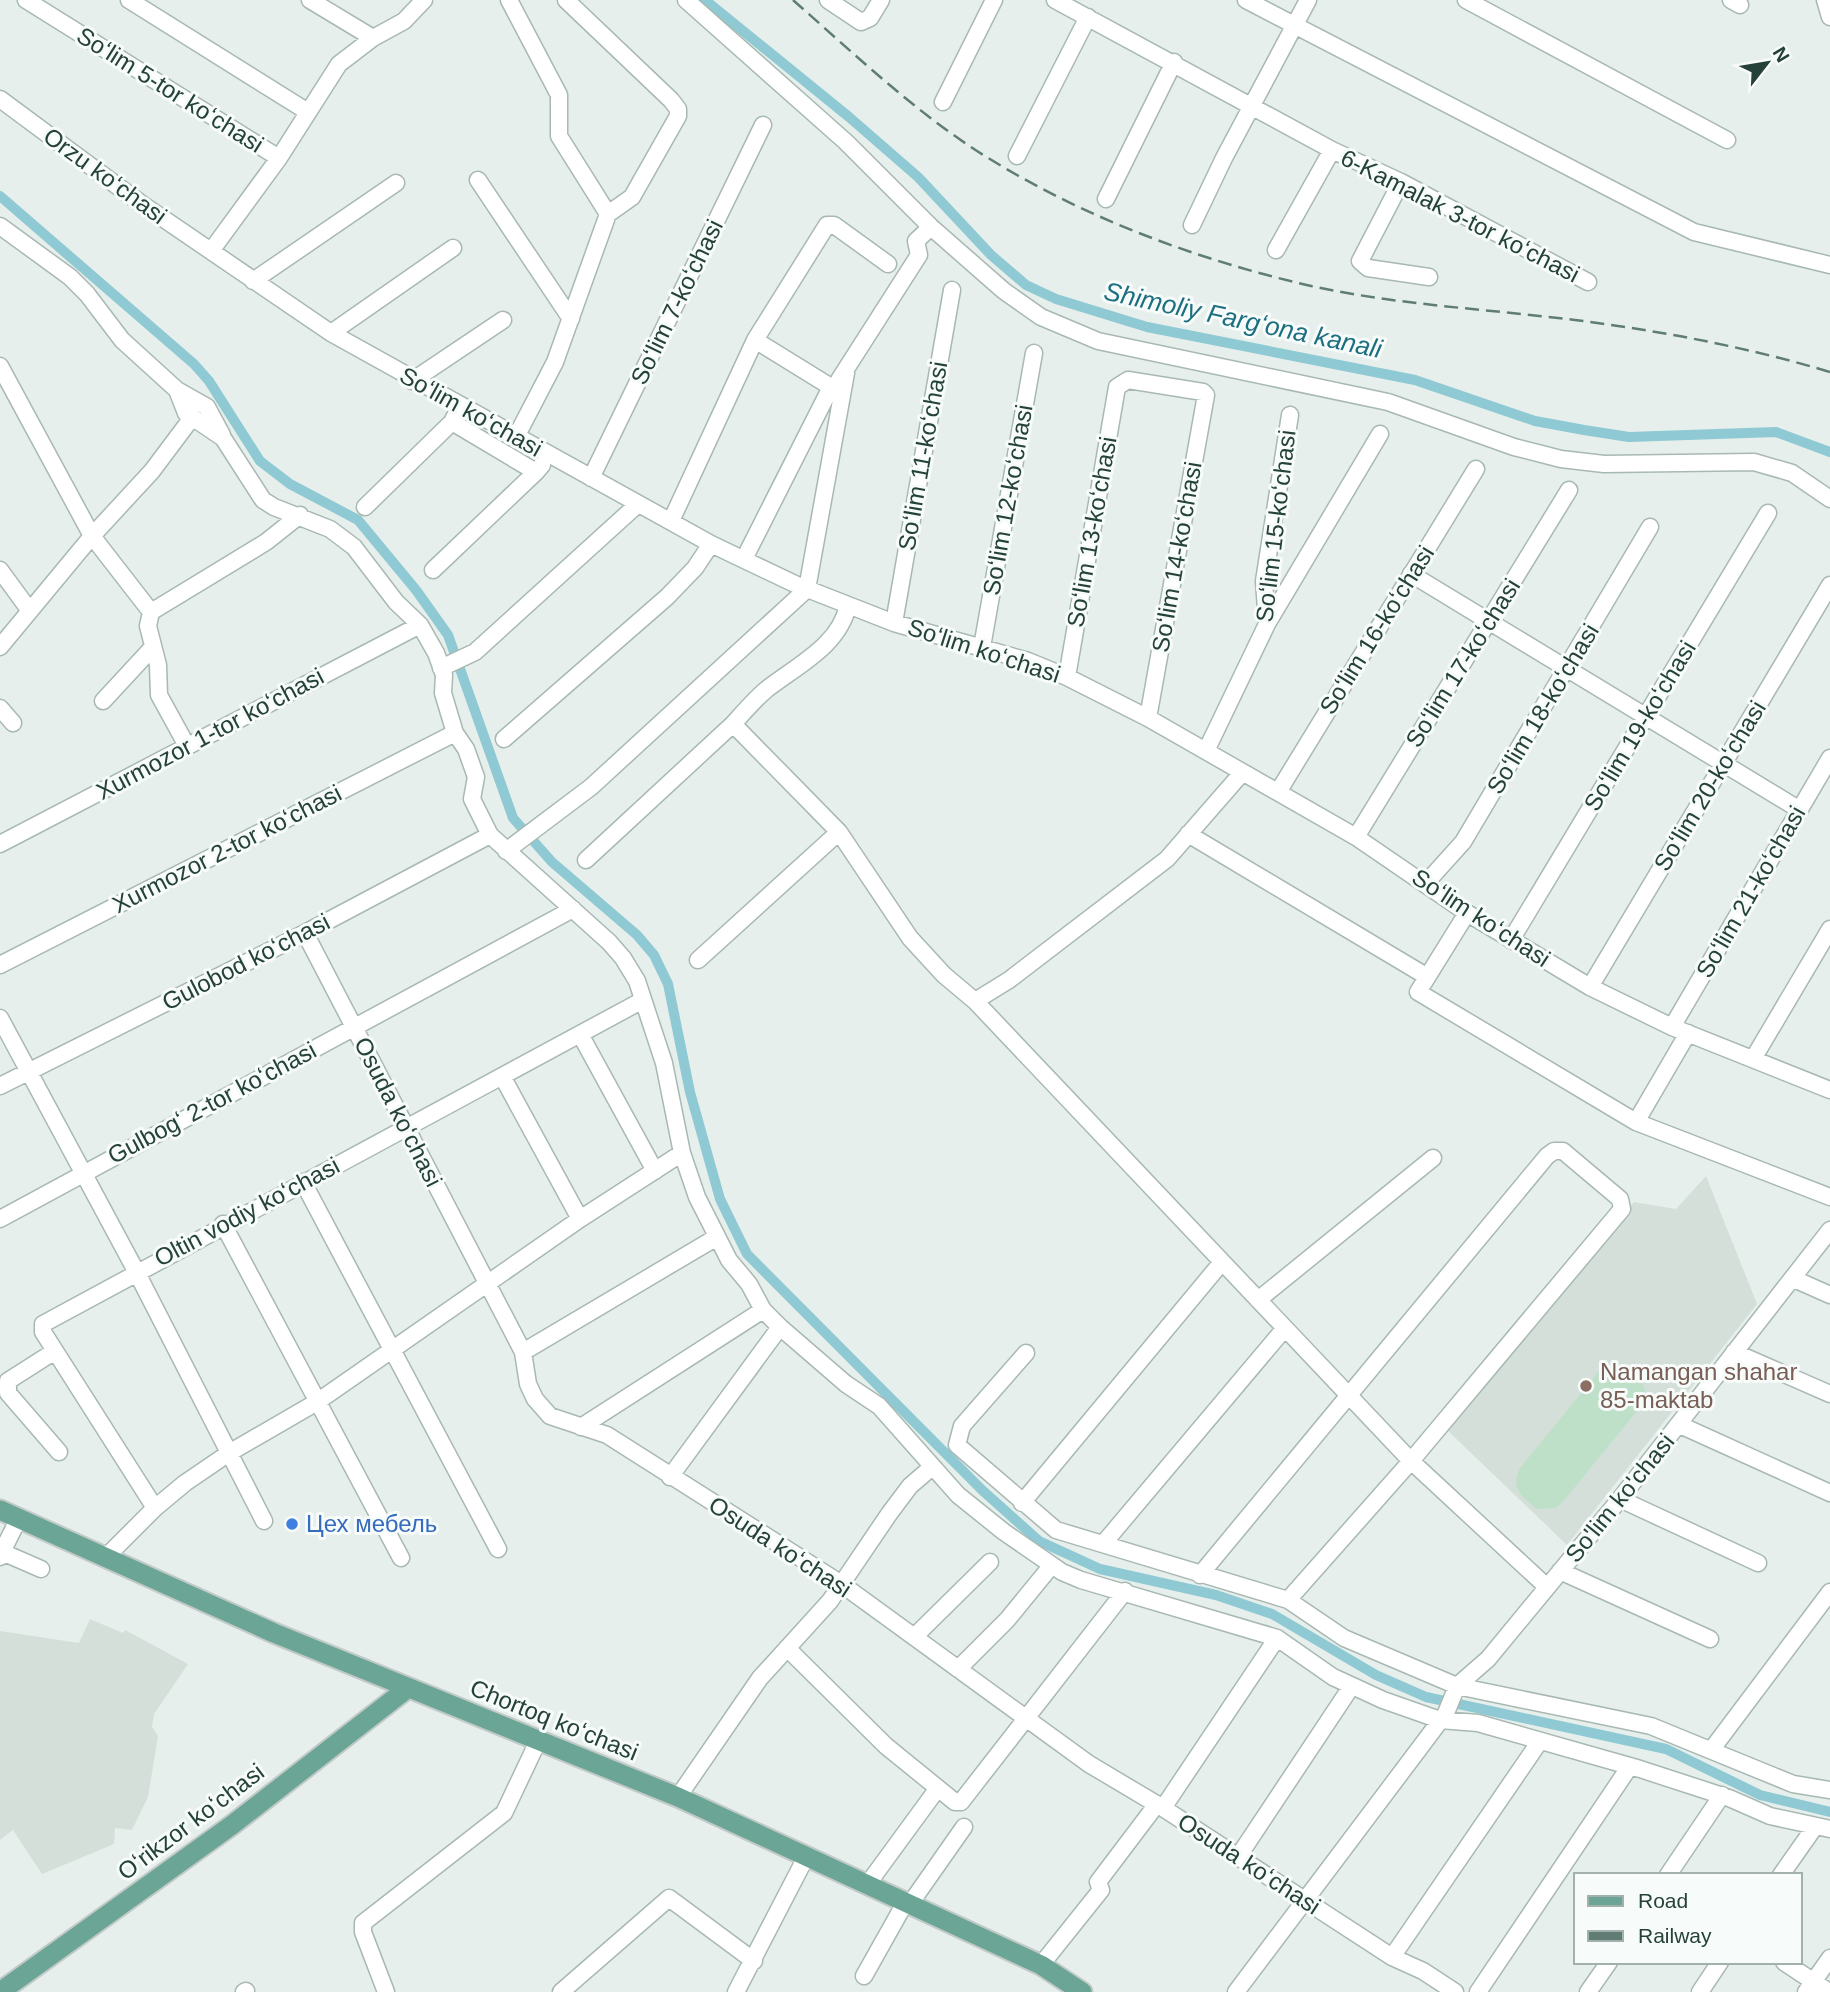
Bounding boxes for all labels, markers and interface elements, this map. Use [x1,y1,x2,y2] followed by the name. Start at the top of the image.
[72,21,268,158] street label: Soʻlim 5-tor koʻchasi
[1732,28,1802,98] north arrow
[1769,43,1794,66] text: N
[39,122,172,229] street label: Orzu koʻchasi
[1336,144,1584,288] street label: 6-Kamalak 3-tor koʻchasi
[625,215,728,389] street label: Soʻlim 7-koʻchasi
[1101,276,1386,364] water label: Shimoliy Fargʻona kanali
[893,359,952,553] street label: Soʻlim 11-koʻchasi
[395,361,547,462] street label: Soʻlim koʻchasi
[977,402,1038,597] street label: Soʻlim 12-koʻchasi
[1250,428,1301,624] street label: Soʻlim 15-koʻchasi
[1061,434,1122,629] street label: Soʻlim 13-koʻchasi
[1146,459,1207,654] street label: Soʻlim 14-koʻchasi
[1314,541,1439,719] street label: Soʻlim 16-koʻchasi
[1400,574,1525,752] street label: Soʻlim 17-koʻchasi
[905,613,1064,688] street label: Soʻlim koʻchasi
[1481,619,1604,799] street label: Soʻlim 18-koʻchasi
[1578,636,1701,816] street label: Soʻlim 19-koʻchasi
[92,662,328,805] street label: Xurmozor 1-tor koʻchasi
[1648,696,1771,876] street label: Soʻlim 20-koʻchasi
[108,779,346,918] street label: Xurmozor 2-tor koʻchasi
[1691,801,1811,982] street label: Soʻlim 21-koʻchasi
[1407,863,1555,972] street label: Soʻlim koʻchasi
[158,908,334,1015] street label: Gulobod koʻchasi
[349,1033,448,1191] street label: Osuda koʻchasi
[103,1036,321,1169] street label: Gulbogʻ 2-tor koʻchasi
[150,1151,344,1272] street label: Oltin vodiy koʻchasi
[1600,1358,1797,1413] place label: Namangan shahar 85-maktab
[1578,1378,1594,1394] marker: Namangan shahar 85-maktab
[1560,1428,1680,1567] street label: So'lim ko'chasi
[704,1491,856,1603] street label: Osuda koʻchasi
[306,1510,437,1537] place label: Цех мебель
[284,1516,300,1532] marker: Цех мебель
[466,1674,642,1766] street label: Chortoq koʻchasi
[112,1758,269,1885] street label: Oʻrikzor koʻchasi
[1173,1808,1325,1920] street label: Osuda koʻchasi
[1574,1873,1802,1964] legend
[1638,1889,1688,1912] text: Road
[1638,1924,1712,1947] text: Railway

